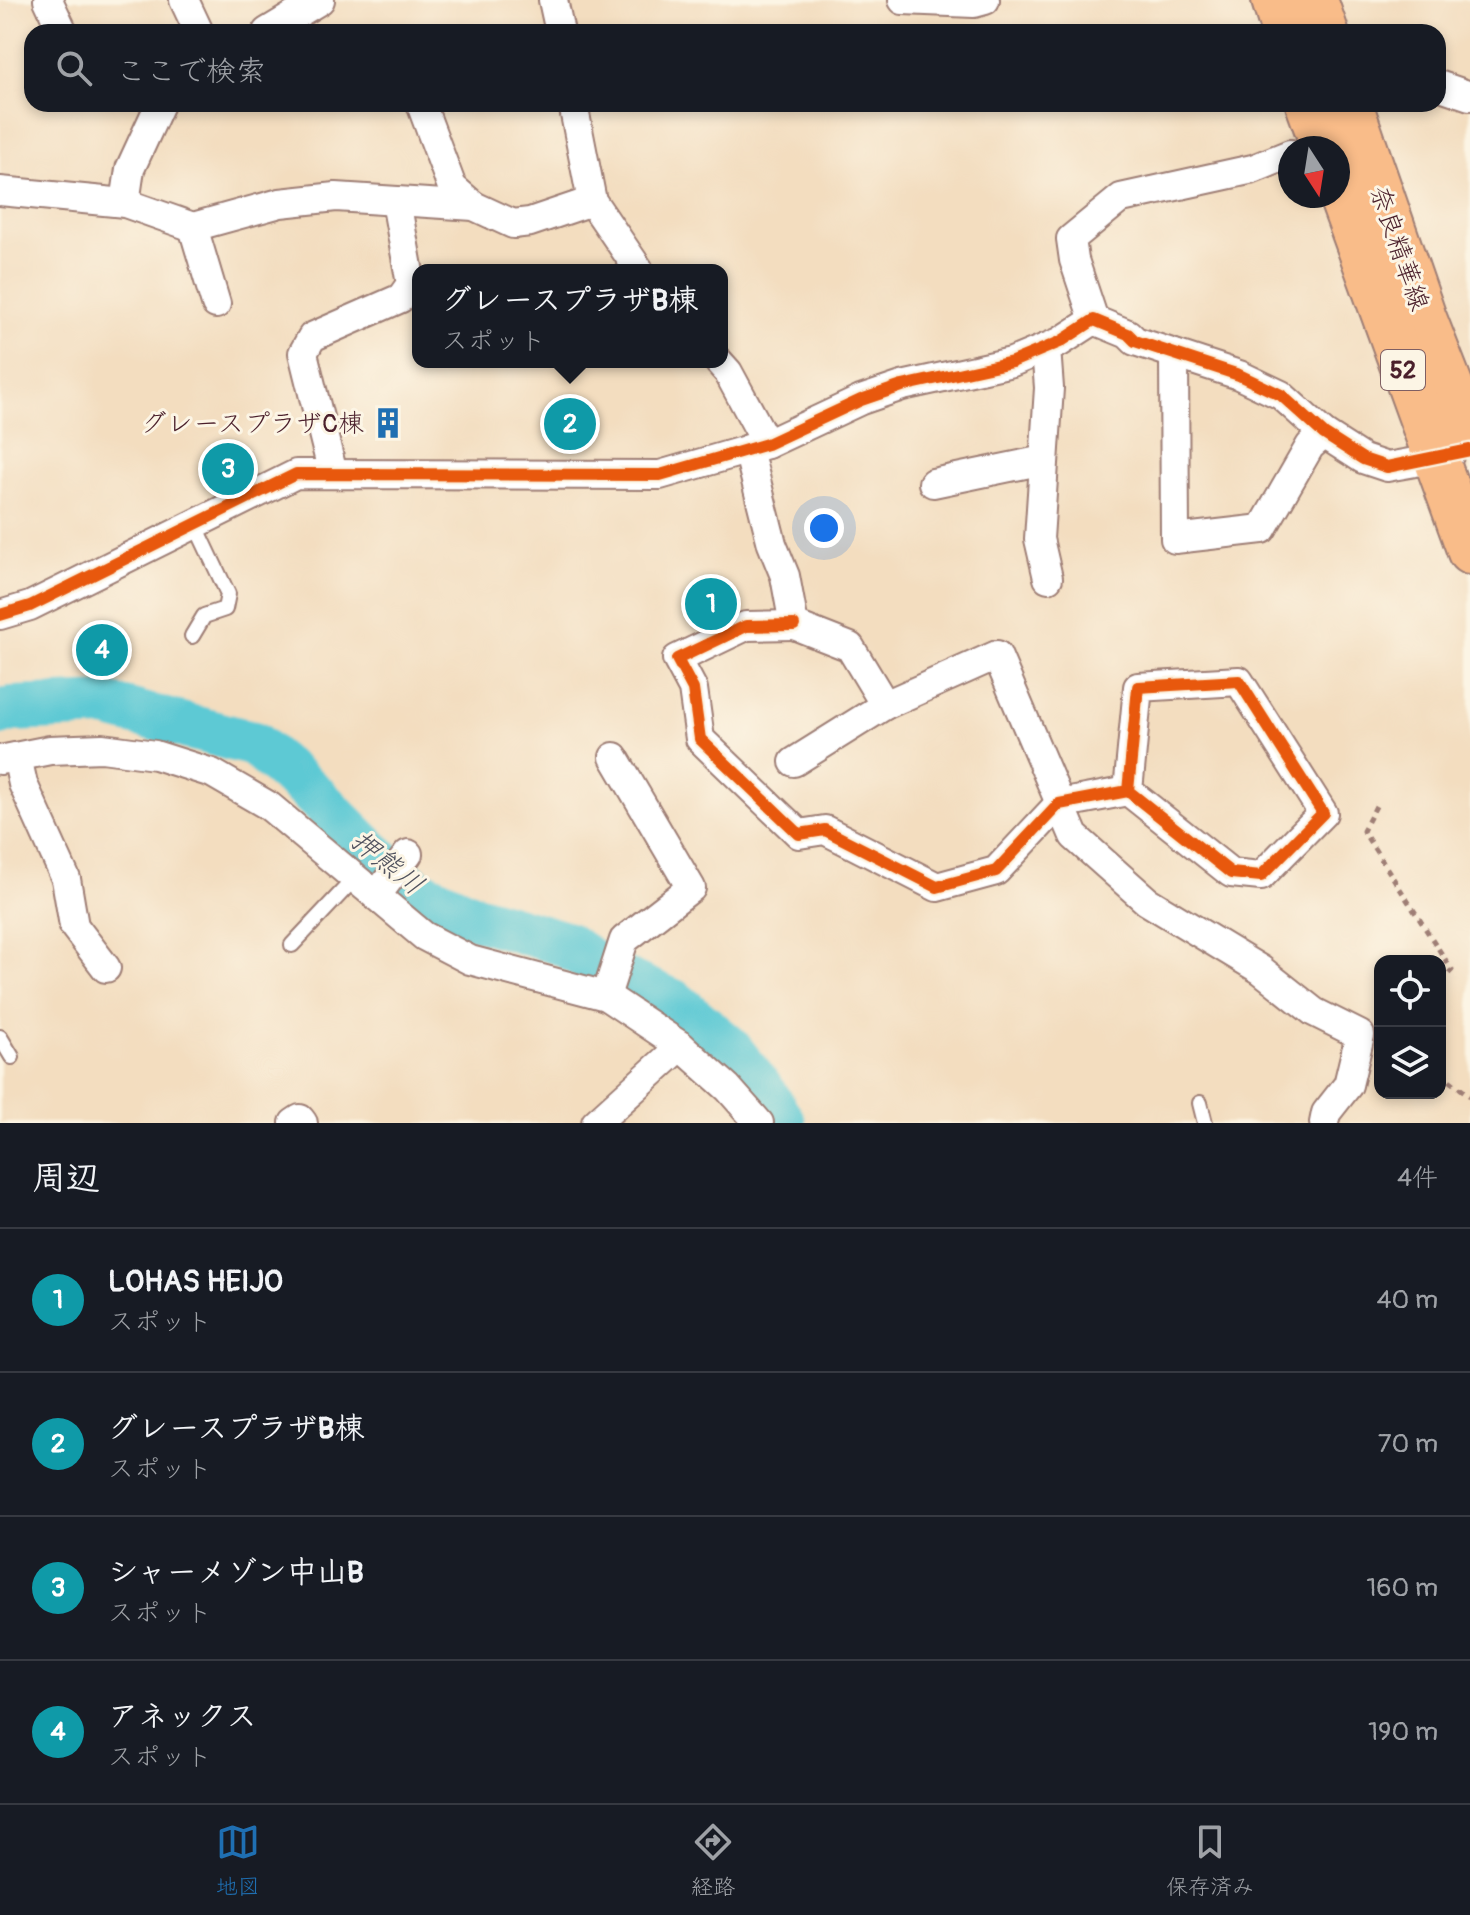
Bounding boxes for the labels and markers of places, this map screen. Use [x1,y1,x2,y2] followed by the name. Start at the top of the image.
[544,394,596,454] pin: 2
[371,406,405,440] building icon: グレースプラザC棟
[140,408,364,440] place label: グレースプラザC棟
[202,439,254,499] pin: 3
[685,574,737,634] pin: 1
[76,620,128,680] pin: 4

